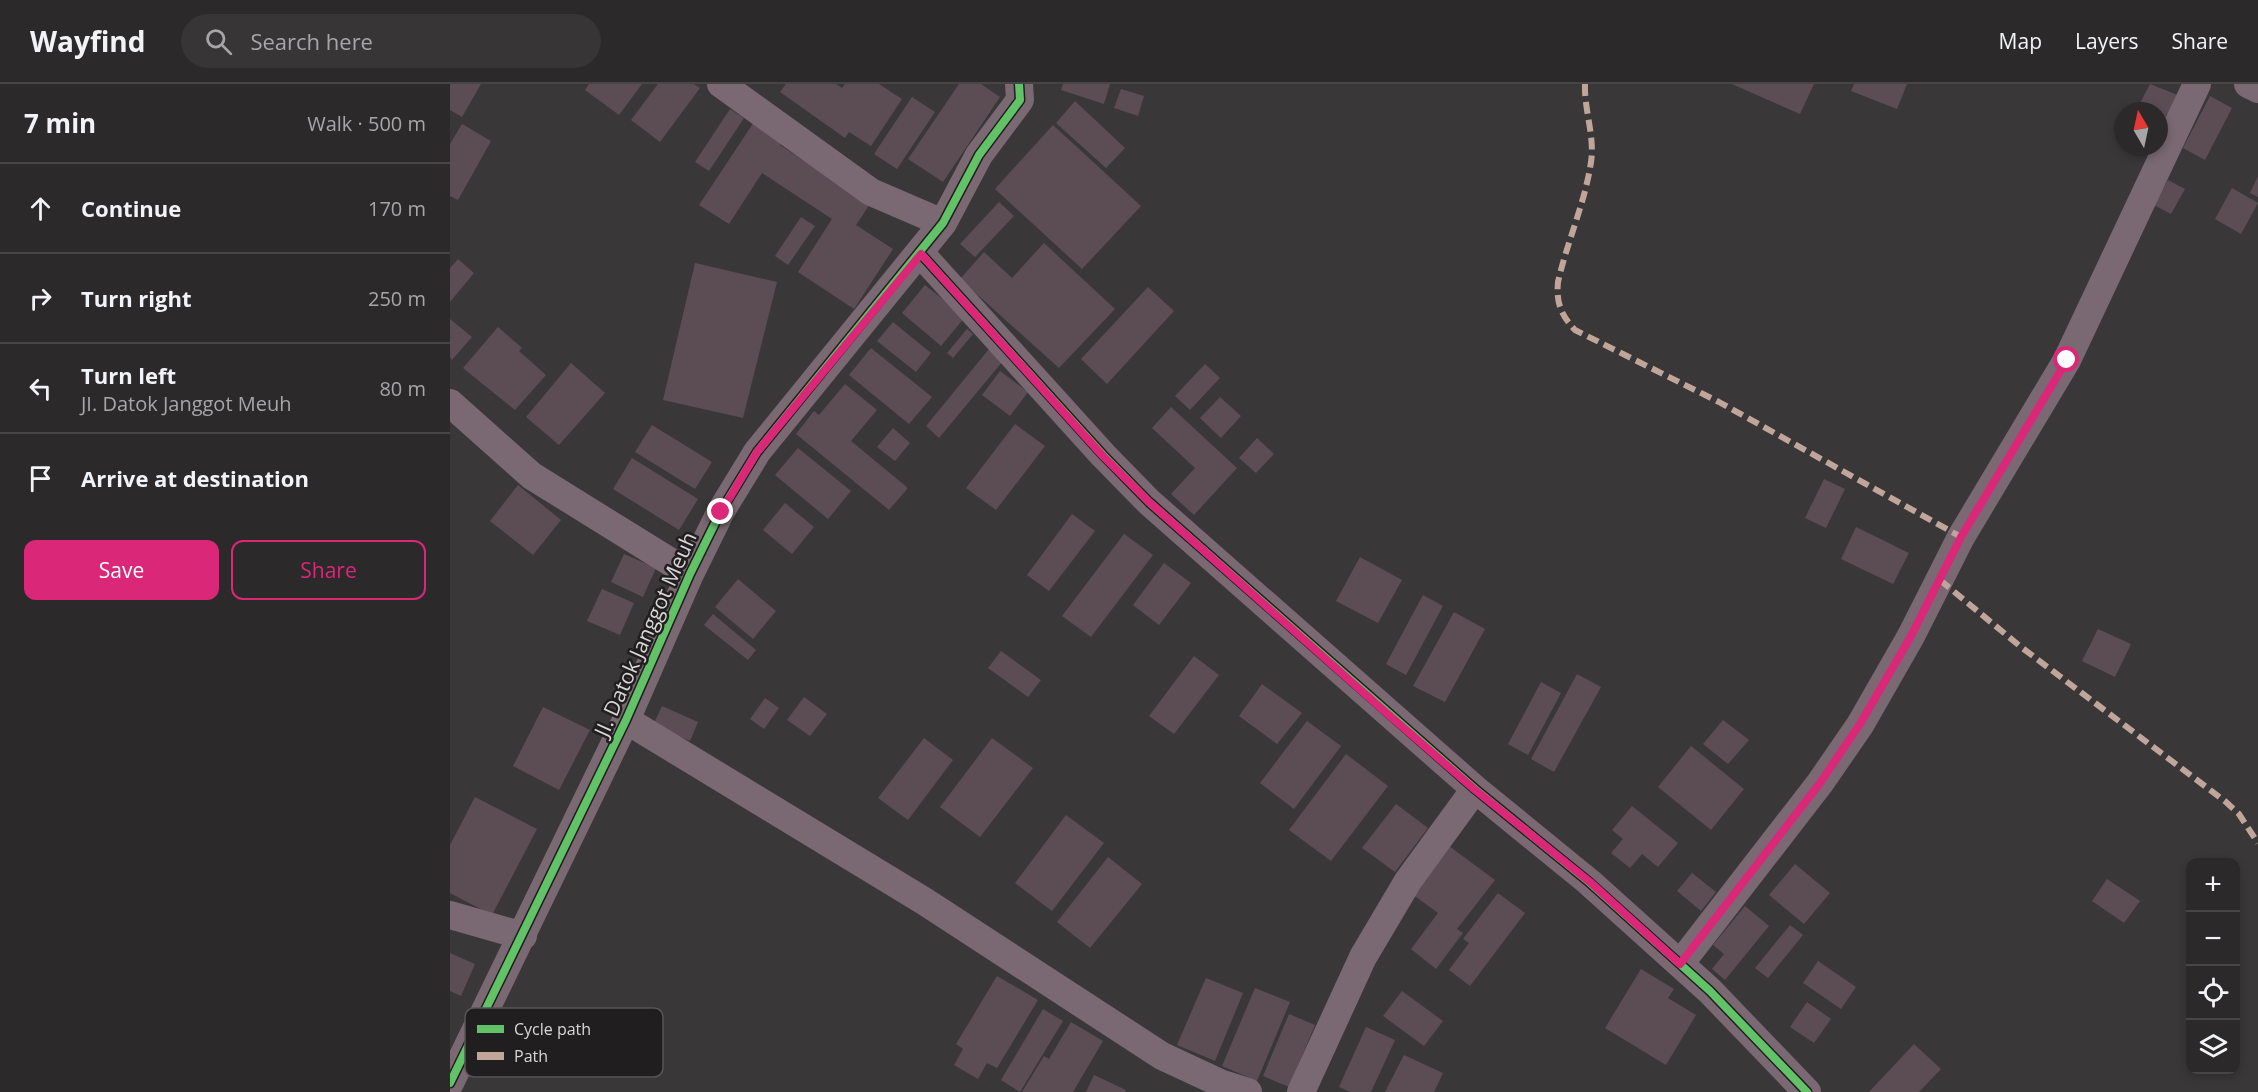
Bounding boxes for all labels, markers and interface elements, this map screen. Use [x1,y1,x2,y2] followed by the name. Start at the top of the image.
[181,14,601,68] search box
[30,22,145,60] text: Wayfind
[202,25,235,58] icon: search
[250,26,373,56] text: Search here
[1999,27,2042,55] text: Map
[2075,27,2139,55] text: Layers
[2172,27,2228,55] text: Share
[2114,102,2168,156] north arrow
[24,105,96,141] text: 7 min
[307,110,426,137] text: Walk · 500 m
[24,192,57,225] icon: ahead
[81,193,181,223] text: Continue
[368,195,426,222] text: 170 m
[24,282,57,315] icon: right
[81,283,192,313] text: Turn right
[368,285,426,312] text: 250 m
[2053,346,2079,372] route start
[81,360,176,390] text: Turn left
[24,372,57,405] icon: left
[379,375,426,402] text: 80 m
[81,390,291,417] text: JI. Datok Janggot Meuh
[24,462,57,495] icon: arrive
[81,463,309,493] text: Arrive at destination
[707,498,733,524] route end
[586,527,703,742] street label: JI. Datok Janggot Meuh
[24,540,219,600] button: Save
[231,540,426,600] button: Share
[2186,858,2240,1074] map controls
[2186,858,2240,912] button: +
[2186,912,2240,966] button: −
[2186,966,2240,1020] button: locate
[465,1008,663,1077] legend
[514,1018,591,1040] text: Cycle path
[2186,1020,2240,1074] button: layers
[514,1045,548,1067] text: Path

